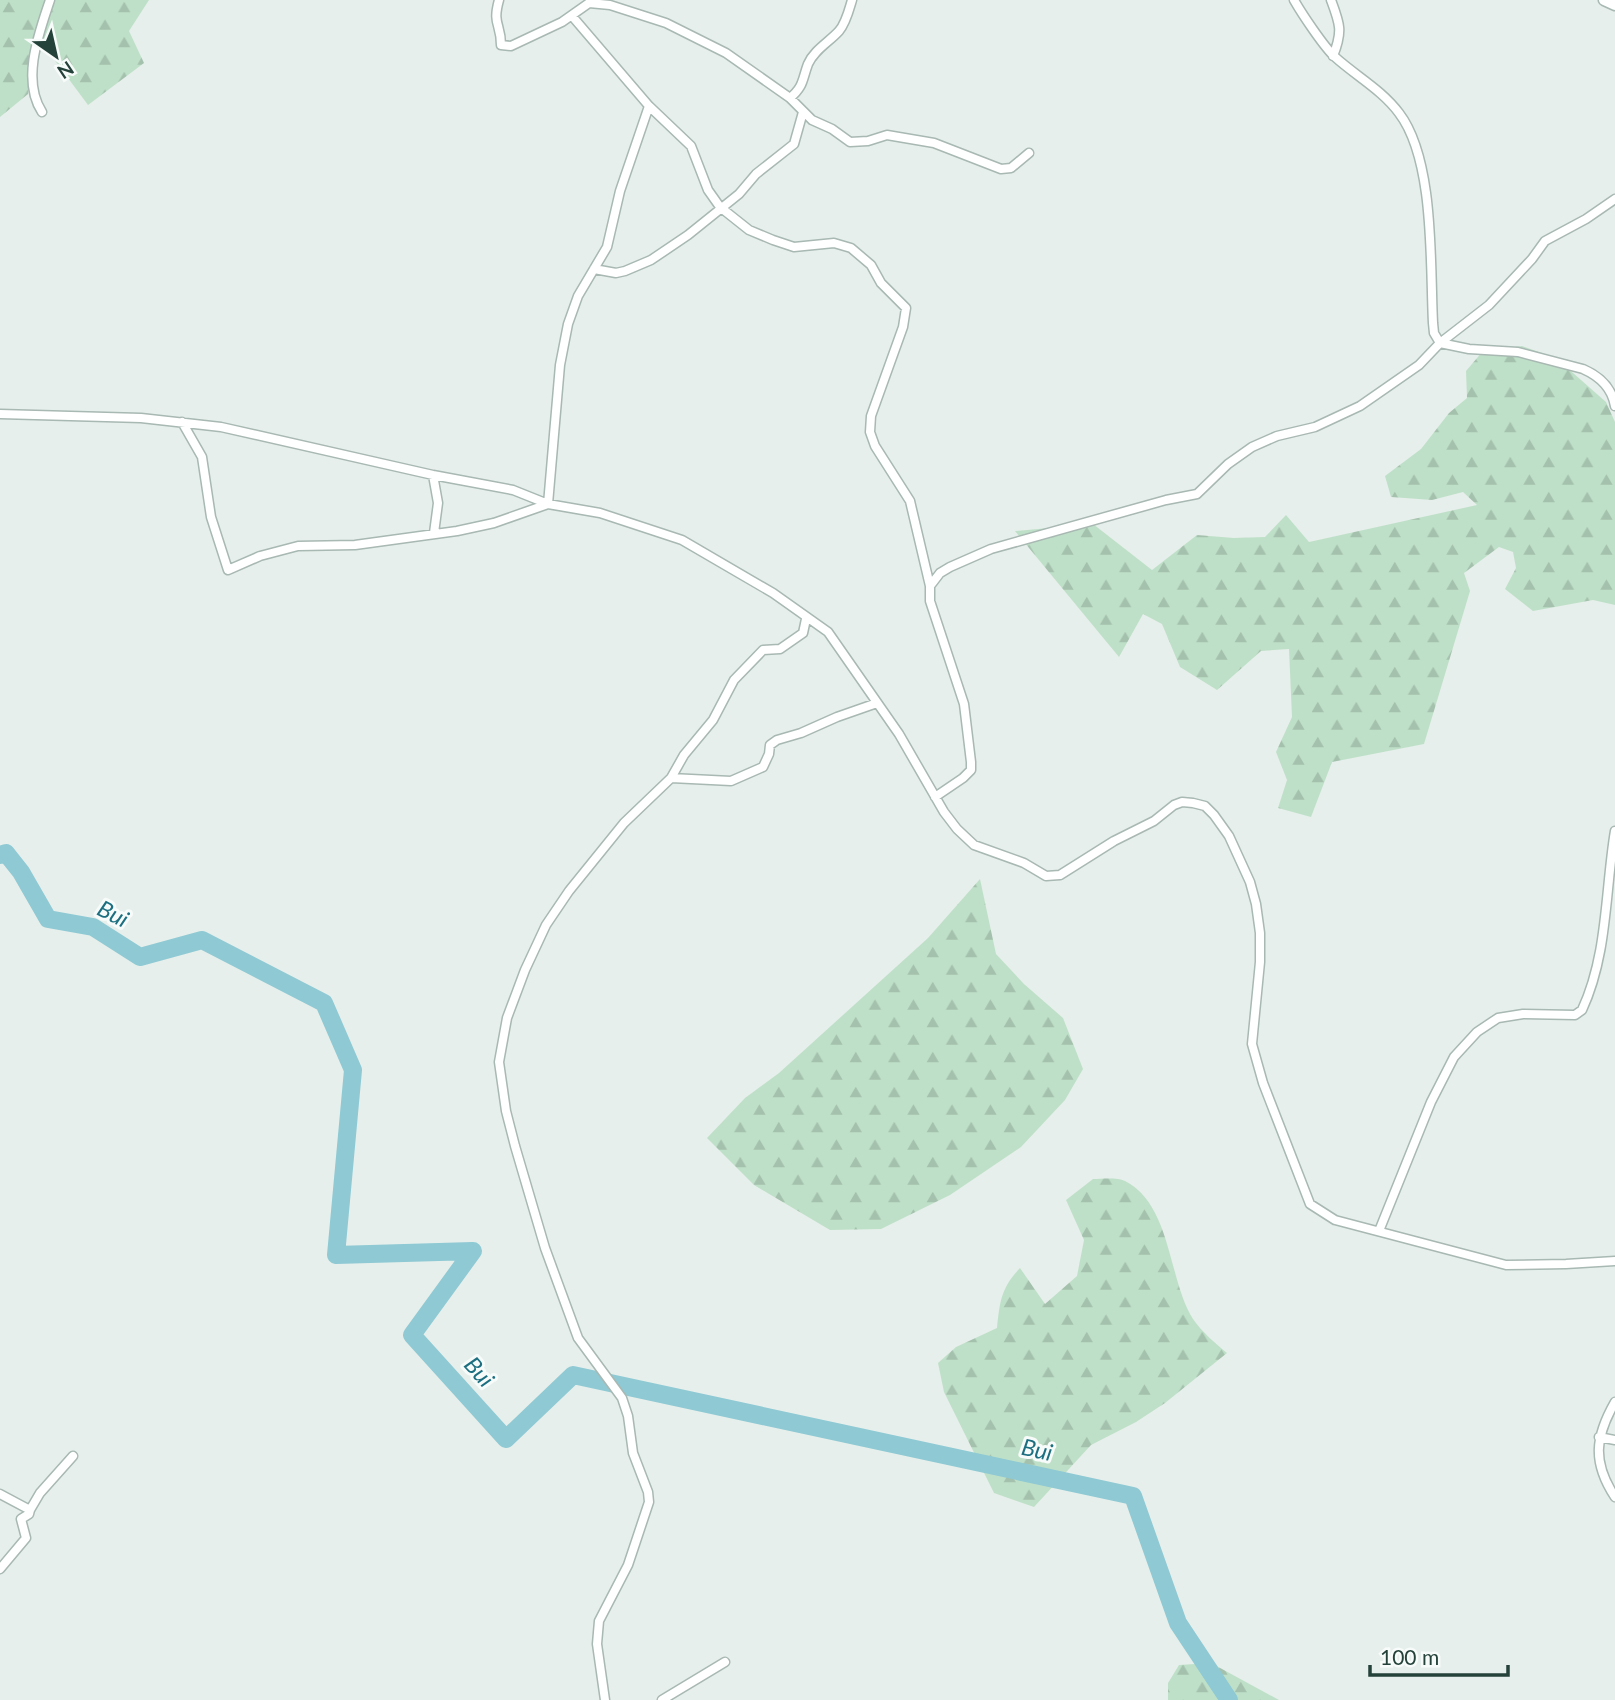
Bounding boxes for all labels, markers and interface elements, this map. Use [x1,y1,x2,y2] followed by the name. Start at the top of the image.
[21,21,91,91] north arrow
[53,57,78,84] text: N
[93,894,134,933] water label: Bui
[459,1350,501,1392] water label: Bui
[1019,1432,1055,1466] water label: Bui
[1370,1634,1508,1678] scale bar
[1380,1644,1439,1669] text: 100 m

